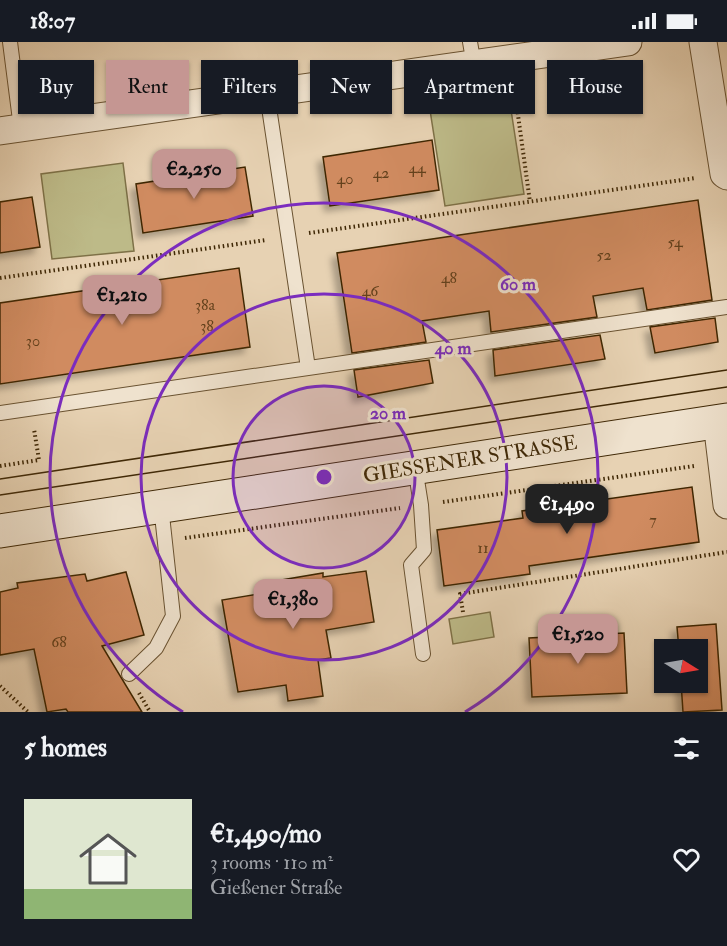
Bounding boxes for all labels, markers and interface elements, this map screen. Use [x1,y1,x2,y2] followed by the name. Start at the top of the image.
[30,7,75,35] text: 18:07
[18,60,94,114] chip: Buy
[106,60,189,114] chip: Rent
[201,60,298,114] chip: Filters
[310,60,392,114] chip: New
[404,60,535,114] chip: Apartment
[547,60,643,114] chip: House
[145,149,243,200] pin: €2,250
[166,156,222,181] text: €2,250
[408,158,427,178] house number: 44
[373,163,389,183] house number: 42
[337,169,353,189] house number: 40
[667,232,684,252] house number: 54
[596,245,612,265] house number: 52
[441,268,458,288] house number: 48
[500,273,537,296] text: 60 m
[73,275,171,326] pin: €1,210
[362,281,379,301] house number: 46
[96,282,148,307] text: €1,210
[195,295,216,315] house number: 38a
[200,316,214,336] house number: 38
[26,331,40,351] house number: 30
[434,337,472,360] text: 40 m
[370,402,407,425] text: 20 m
[361,430,579,488] street label: GIESSENER STRASSE
[314,467,334,487] centre of rings
[518,484,616,535] pin: €1,490
[539,491,595,516] text: €1,490
[649,510,657,530] house number: 7
[477,538,489,558] house number: 11
[244,579,342,630] pin: €1,380
[268,586,318,611] text: €1,380
[529,614,627,665] pin: €1,520
[552,621,604,646] text: €1,520
[51,632,67,652] house number: 68
[654,639,708,693] north arrow
[654,639,708,693] map controls
[24,732,107,764] text: 5 homes
[670,732,703,765] icon: filters
[210,818,321,850] text: €1,490/mo
[72,823,144,895] icon: home
[670,843,703,876] icon: heart
[210,850,333,875] text: 3 rooms · 110 m²
[210,875,342,900] text: Gießener Straße

